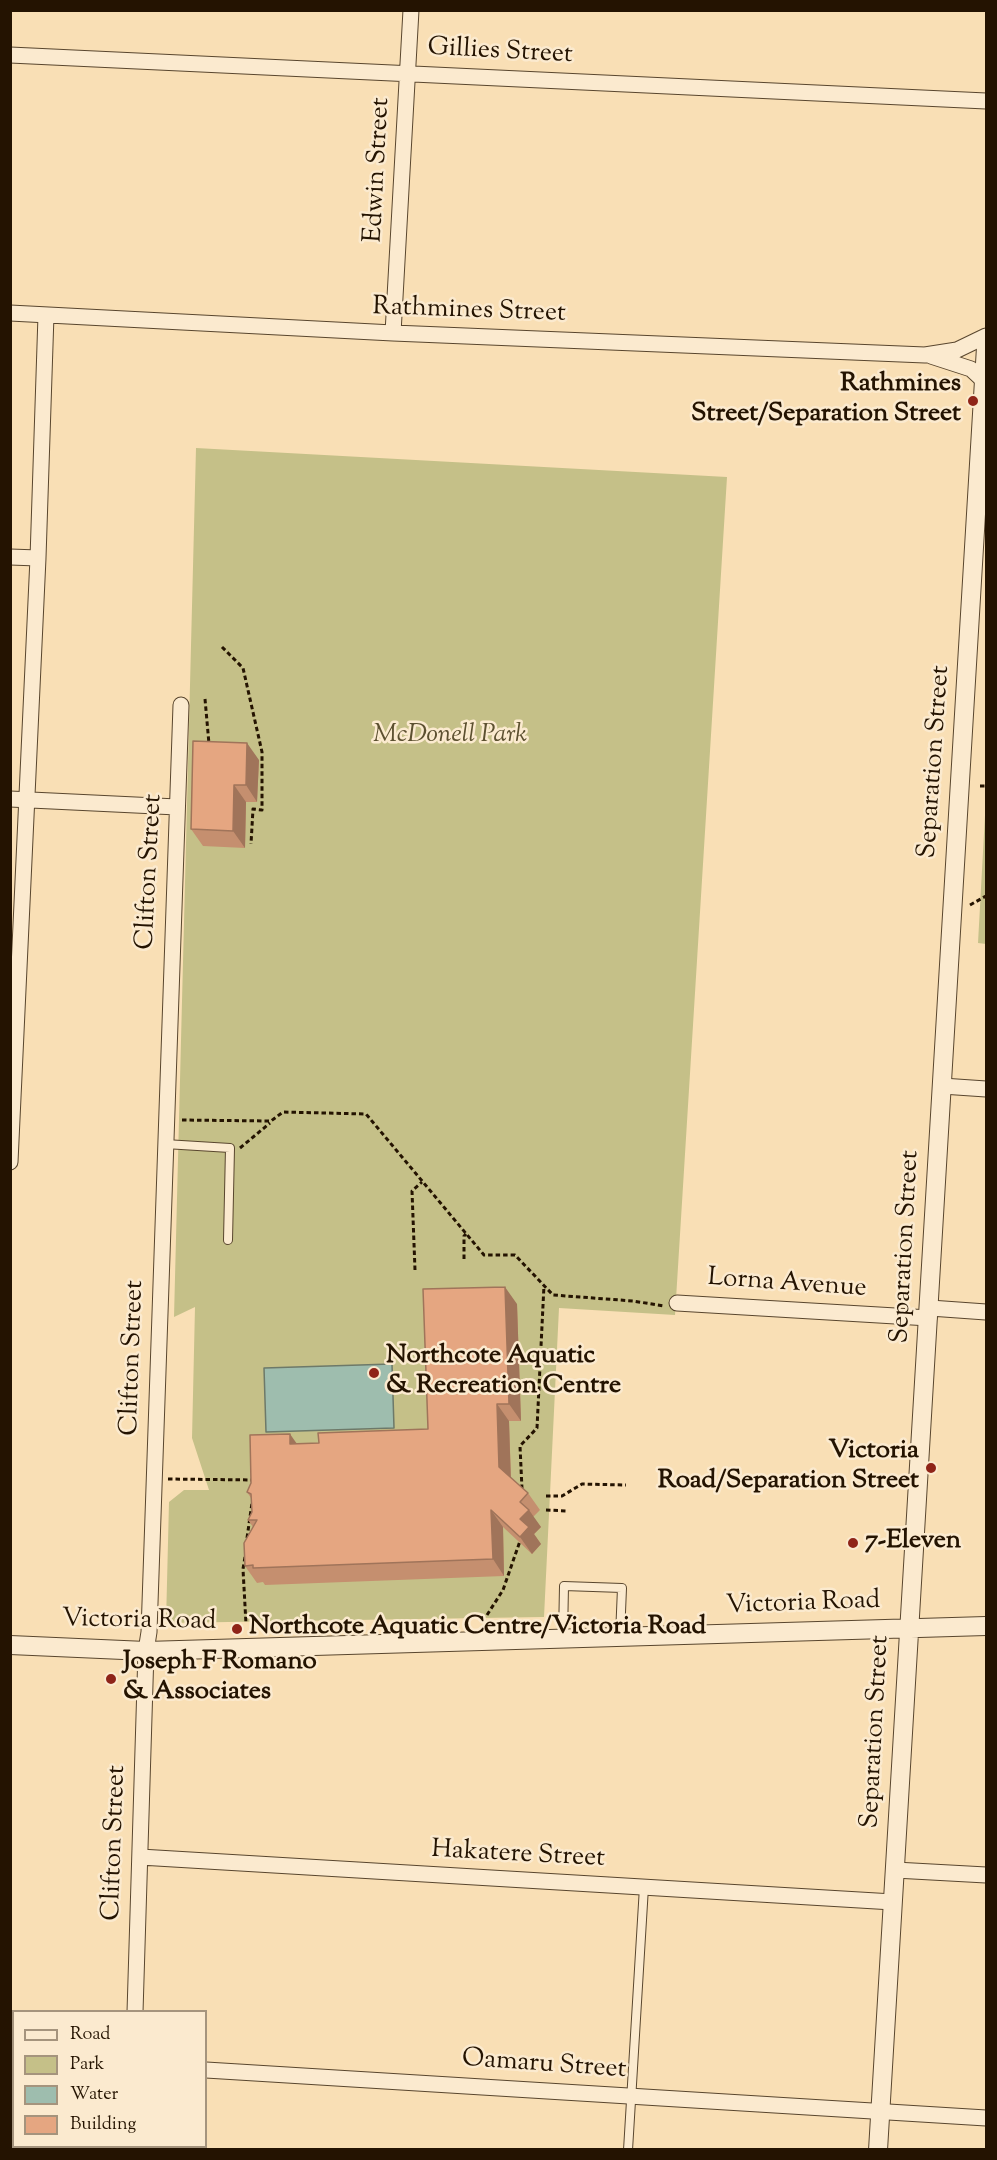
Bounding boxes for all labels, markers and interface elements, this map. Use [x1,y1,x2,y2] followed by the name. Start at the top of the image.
[427,34,573,72] street label: Gillies Street
[360,97,398,243] street label: Edwin Street
[372,293,566,331] street label: Rathmines Street
[691,370,961,431] place label: Rathmines Street/Separation Street
[966,394,980,408] marker: Rathmines Street/Separation Street
[914,665,958,859] street label: Separation Street
[373,721,527,753] park label: McDonell Park
[131,793,171,951] street label: Clifton Street
[886,1150,928,1344] street label: Separation Street
[706,1264,868,1306] street label: Lorna Avenue
[116,1280,152,1436] street label: Clifton Street
[386,1342,621,1404] place label: Northcote Aquatic & Recreation Centre
[367,1366,381,1380] marker: Northcote Aquatic & Recreation Centre
[658,1437,919,1498] place label: Victoria Road/Separation Street
[924,1461,938,1475] marker: Victoria Road/Separation Street
[865,1527,961,1559] place label: 7-Eleven
[846,1536,860,1550] marker: 7-Eleven
[725,1587,881,1623] street label: Victoria Road
[61,1605,217,1639] street label: Victoria Road
[249,1613,706,1645] place label: Northcote Aquatic Centre/Victoria Road
[230,1622,244,1636] marker: Northcote Aquatic Centre/Victoria Road
[856,1635,898,1829] street label: Separation Street
[123,1648,317,1709] place label: Joseph F Romano & Associates
[104,1672,118,1686] marker: Joseph F Romano & Associates
[98,1765,134,1921] street label: Clifton Street
[430,1836,606,1876] street label: Hakatere Street
[12,2010,207,2148] legend
[70,2022,110,2048] text: Road
[461,2045,627,2087] street label: Oamaru Street
[70,2052,104,2078] text: Park
[70,2082,118,2108] text: Water
[70,2112,136,2138] text: Building

